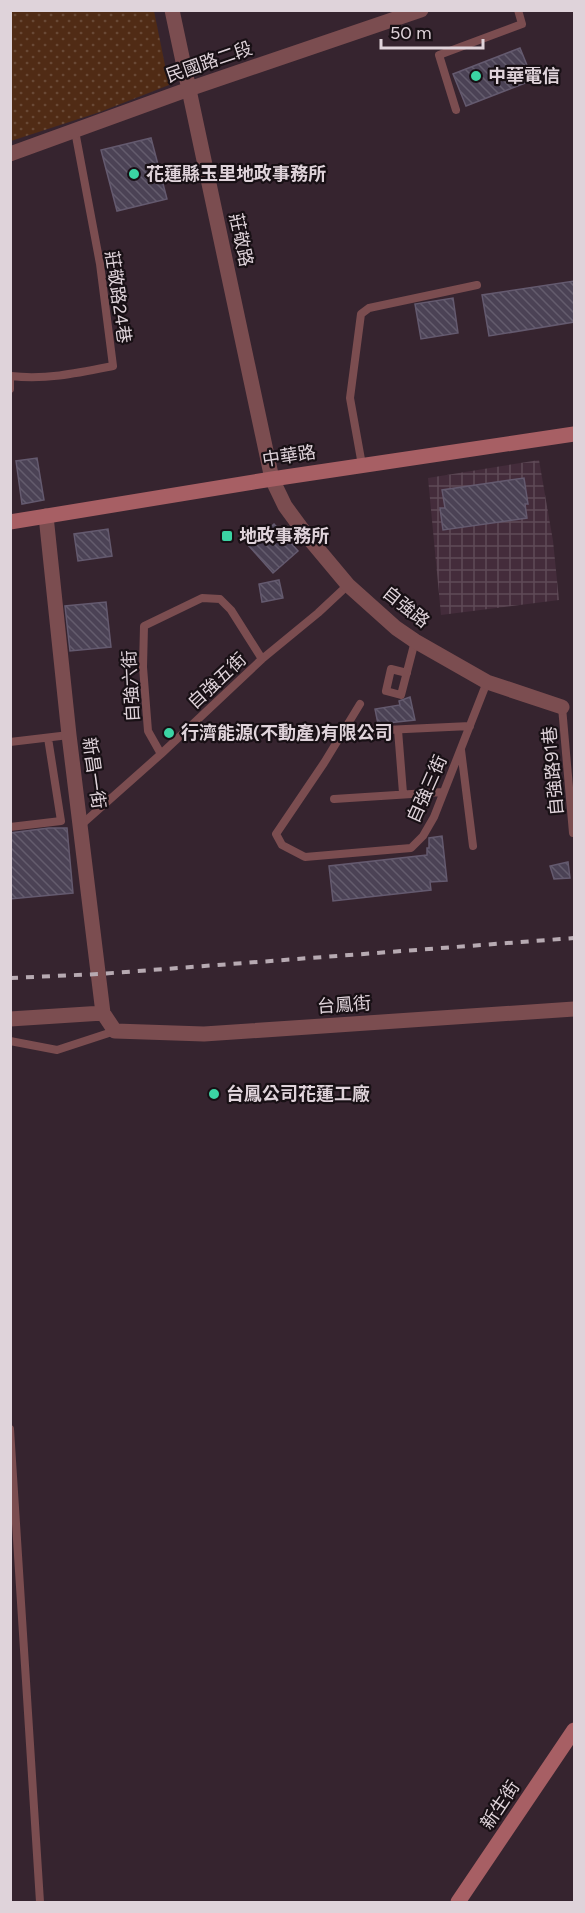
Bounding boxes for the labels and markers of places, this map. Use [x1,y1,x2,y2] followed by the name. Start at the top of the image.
[488,65,560,87] place label: 中華電信
[469,69,483,83] marker: 中華電信
[146,163,326,185] place label: 花蓮縣玉里地政事務所
[127,167,141,181] marker: 花蓮縣玉里地政事務所
[239,525,329,547] place label: 地政事務所
[220,529,234,543] marker: 地政事務所
[181,722,393,744] place label: 行濟能源(不動產)有限公司
[162,726,176,740] marker: 行濟能源(不動產)有限公司
[226,1083,370,1105] place label: 台鳳公司花蓮工廠
[207,1087,221,1101] marker: 台鳳公司花蓮工廠

